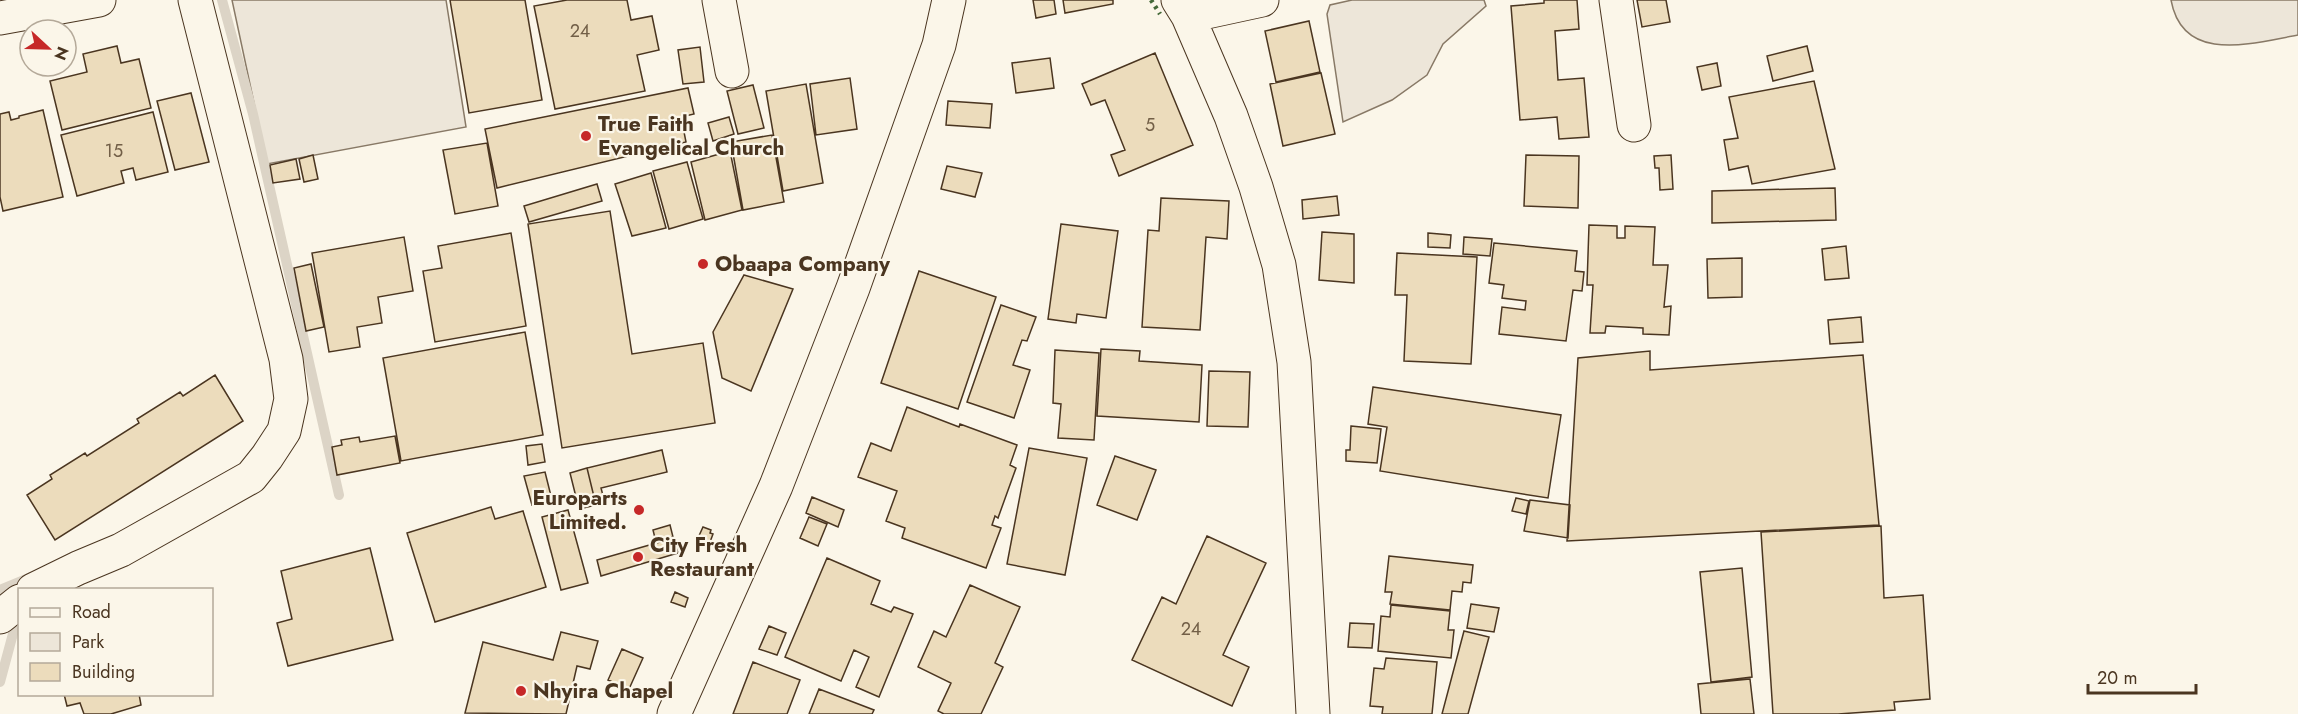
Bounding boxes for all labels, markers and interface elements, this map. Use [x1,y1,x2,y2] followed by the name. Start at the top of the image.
[18,18,78,78] north arrow
[570,18,590,44] house number: 24
[48,43,74,64] text: N
[598,109,784,163] place label: True Faith Evangelical Church
[1145,112,1155,138] house number: 5
[579,129,593,143] marker: True Faith Evangelical Church
[105,138,123,164] house number: 15
[715,249,891,279] place label: Obaapa Company
[696,257,710,271] marker: Obaapa Company
[532,483,627,537] place label: Europarts Limited.
[632,503,646,517] marker: Europarts Limited.
[650,530,754,584] place label: City Fresh Restaurant
[631,550,645,564] marker: City Fresh Restaurant
[18,588,213,696] legend
[72,599,111,625] text: Road
[1181,616,1201,642] house number: 24
[72,629,104,655] text: Park
[2088,657,2196,695] scale bar
[72,659,135,685] text: Building
[2097,665,2137,691] text: 20 m
[533,676,673,706] place label: Nhyira Chapel
[514,684,528,698] marker: Nhyira Chapel

